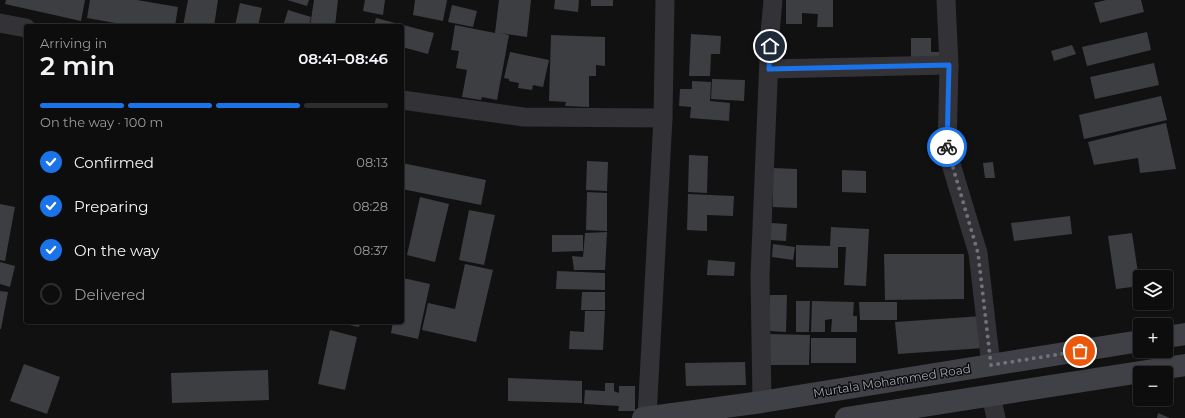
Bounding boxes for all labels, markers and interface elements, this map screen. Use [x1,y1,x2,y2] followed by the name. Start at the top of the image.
[753,29,787,63] pin
[40,35,107,51] text: Arriving in
[759,35,781,57] icon: home
[298,49,388,68] text: 08:41–08:46
[40,50,115,82] text: 2 min
[40,114,163,130] text: On the way · 100 m
[927,127,967,167] courier
[936,136,958,158] icon: bike
[40,151,62,173] icon: check
[74,153,154,172] text: Confirmed
[356,154,388,170] text: 08:13
[40,195,62,217] icon: check
[74,197,149,216] text: Preparing
[353,198,388,214] text: 08:28
[40,239,62,261] icon: check
[74,241,159,260] text: On the way
[354,242,388,258] text: 08:37
[1133,270,1173,406] map controls
[1133,270,1173,310] button: layers
[74,285,146,304] text: Delivered
[1133,318,1173,358] button: +
[1063,334,1097,368] pin
[1069,340,1091,362] icon: bag
[812,361,972,400] street label: Murtala Mohammed Road
[1133,366,1173,406] button: −

